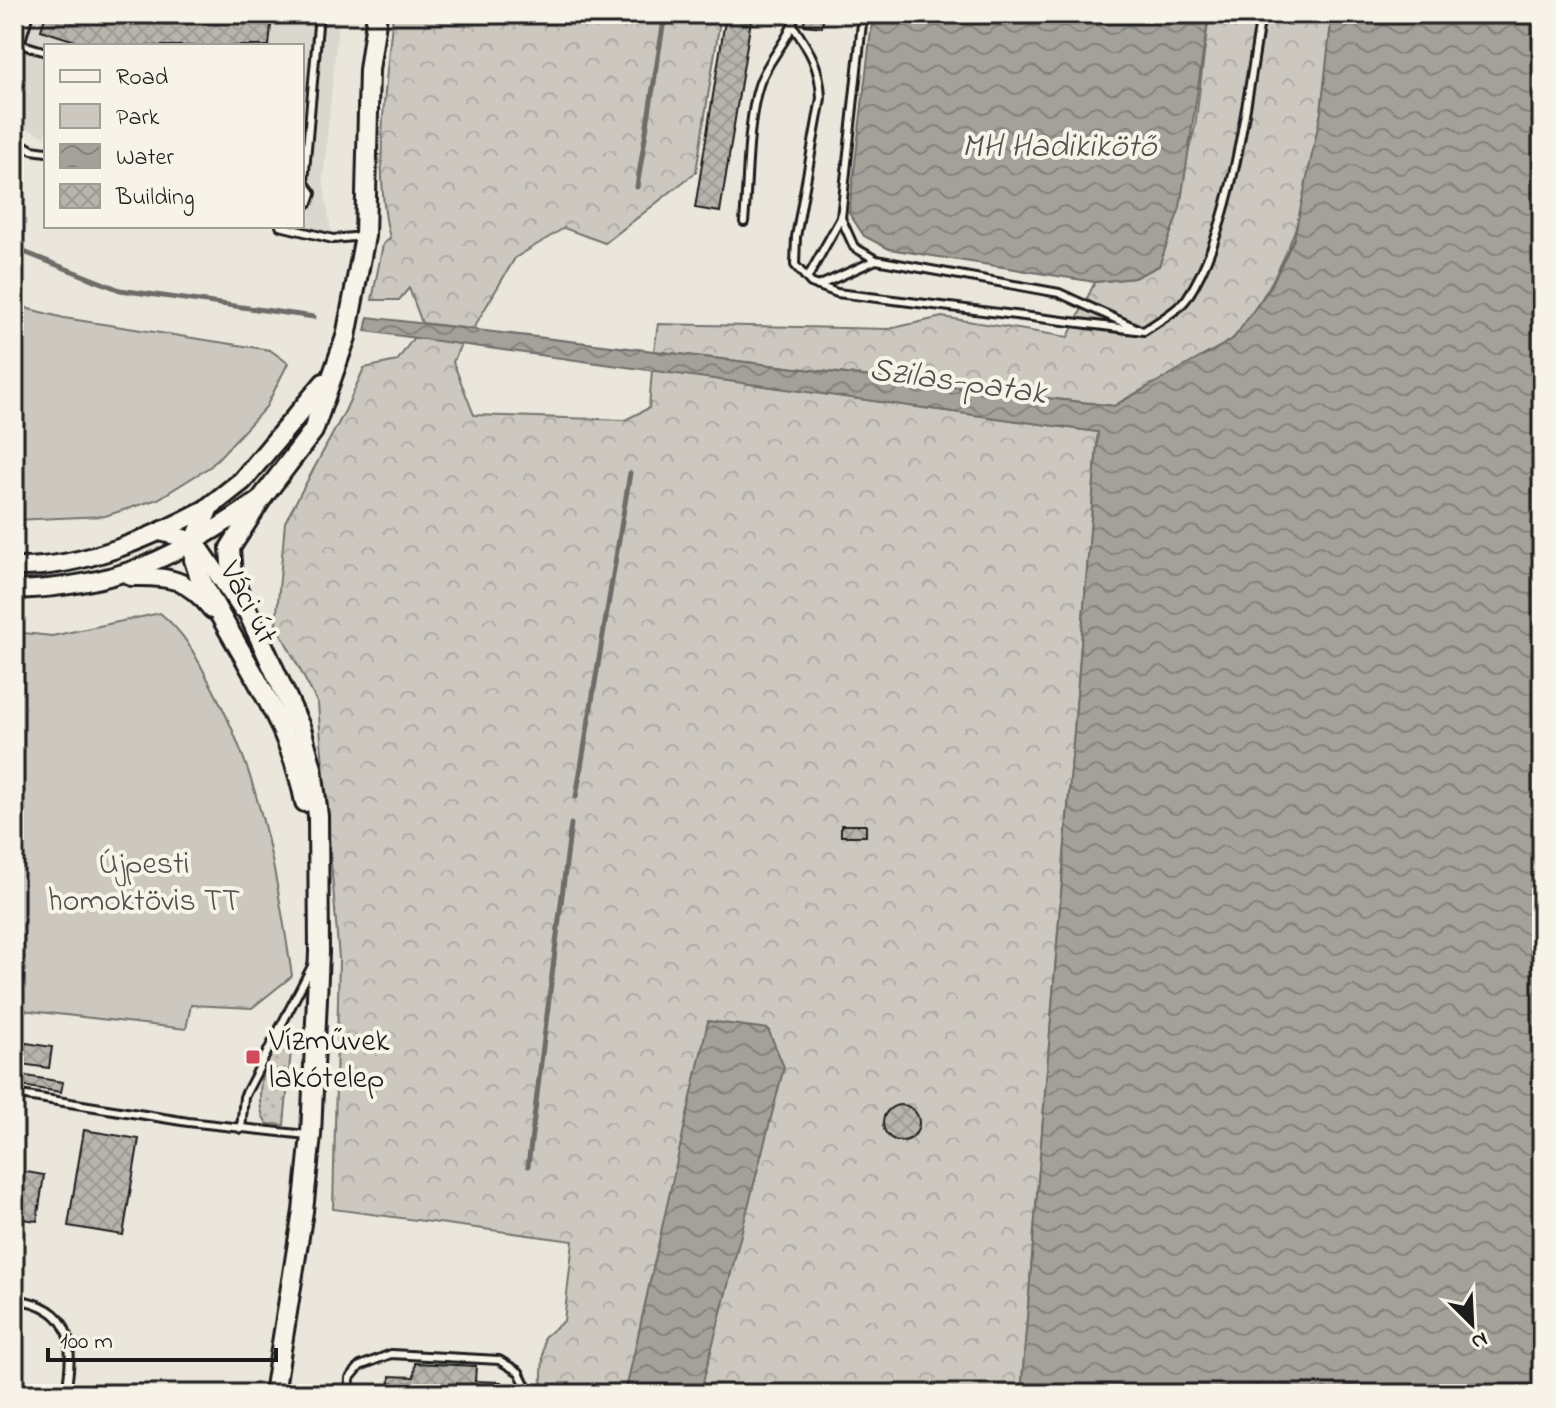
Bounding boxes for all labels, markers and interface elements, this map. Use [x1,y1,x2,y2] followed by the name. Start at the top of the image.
[44,44,304,228] legend
[116,61,169,96] text: Road
[116,101,160,136] text: Park
[962,123,1158,173] water label: MH Hadikikötő
[116,141,174,176] text: Water
[115,181,195,216] text: Building
[866,346,1051,420] water label: Szilas-patak
[205,553,288,654] street label: Váci út
[48,842,240,926] park label: Újpesti homoktövis TT
[268,1019,390,1103] place label: Vízművek lakótelep
[244,1048,262,1066] marker: Vízművek lakótelep
[1432,1284,1512,1364] north arrow
[48,1312,276,1362] scale bar
[1466,1322,1492,1357] text: N
[60,1325,113,1360] text: 100 m

